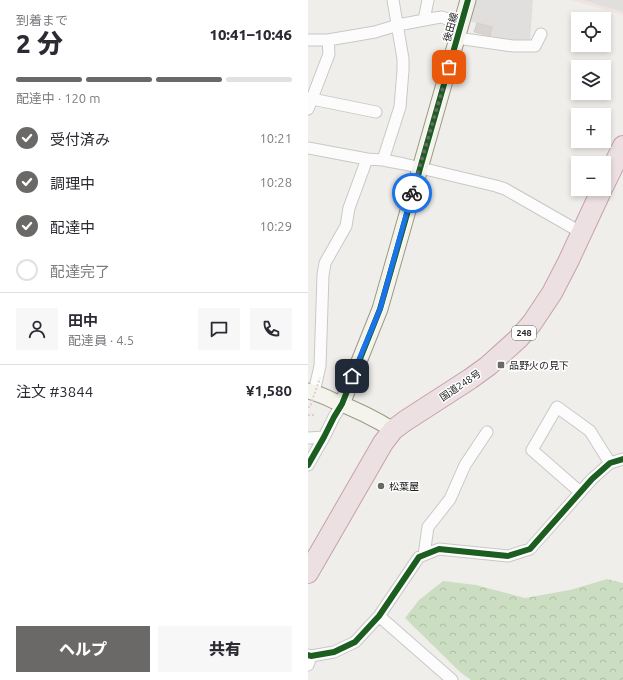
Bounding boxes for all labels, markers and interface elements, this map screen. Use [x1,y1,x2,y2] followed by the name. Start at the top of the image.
[441,11,460,43] street label: 後田線
[571,12,611,196] map controls
[571,12,611,52] button: locate
[16,13,68,27] text: 到着まで
[209,26,292,43] text: 10:41–10:46
[16,29,63,58] text: 2 分
[432,50,466,84] pin
[438,56,460,78] icon: bag
[571,60,611,100] button: layers
[16,91,100,105] text: 配達中 · 120 m
[571,108,611,148] button: +
[16,127,38,149] icon: check
[50,131,110,148] text: 受付済み
[259,131,292,145] text: 10:21
[571,156,611,196] button: −
[16,171,38,193] icon: check
[392,173,432,213] courier
[50,175,95,192] text: 調理中
[259,175,292,189] text: 10:28
[401,182,423,204] icon: bike
[16,215,38,237] icon: check
[50,219,95,236] text: 配達中
[259,219,292,233] text: 10:29
[50,263,110,280] text: 配達完了
[16,308,58,350] button: person
[198,308,240,350] button: chat
[250,308,292,350] button: phone
[68,312,98,329] text: 田中
[512,326,536,340] road number: 248
[68,333,134,347] text: 配達員 · 4.5
[335,359,369,393] pin
[496,360,506,370] marker: 品野火の見下
[509,360,569,371] place label: 品野火の見下
[341,365,363,387] icon: home
[438,368,483,403] street label: 国道248号
[246,382,292,399] text: ¥1,580
[16,383,93,400] text: 注文 #3844
[376,481,386,491] marker: 松葉屋
[389,481,419,492] place label: 松葉屋
[16,626,150,672] button: ヘルプ
[158,626,292,672] button: 共有

